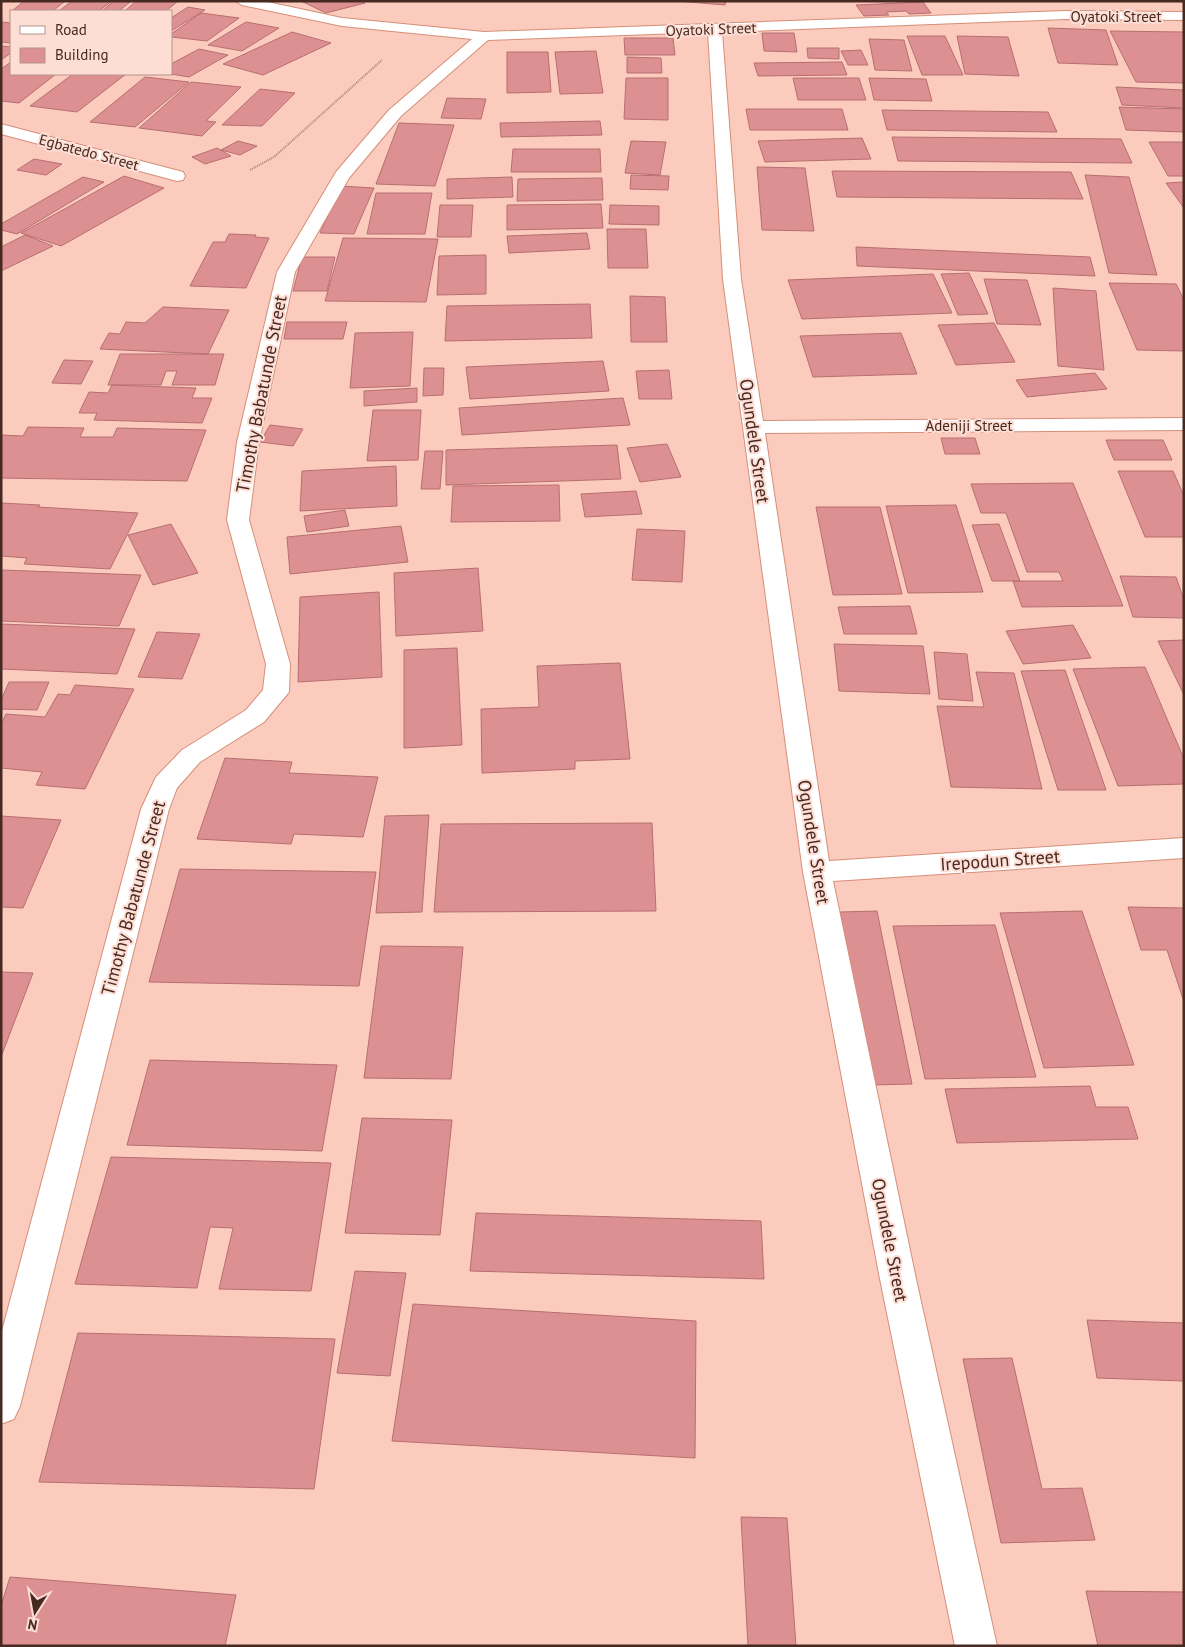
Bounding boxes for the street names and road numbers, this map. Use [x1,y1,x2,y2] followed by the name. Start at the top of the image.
[1071,7,1161,26] street label: Oyatoki Street
[665,18,757,40] street label: Oyatoki Street
[37,130,141,174] street label: Egbatedo Street
[231,293,291,495] street label: Timothy Babatunde Street
[735,377,775,505] street label: Ogundele Street
[925,416,1013,435] street label: Adeniji Street
[793,778,835,906] street label: Ogundele Street
[96,798,170,998] street label: Timothy Babatunde Street
[939,844,1061,876] street label: Irepodun Street
[867,1176,913,1304] street label: Ogundele Street

